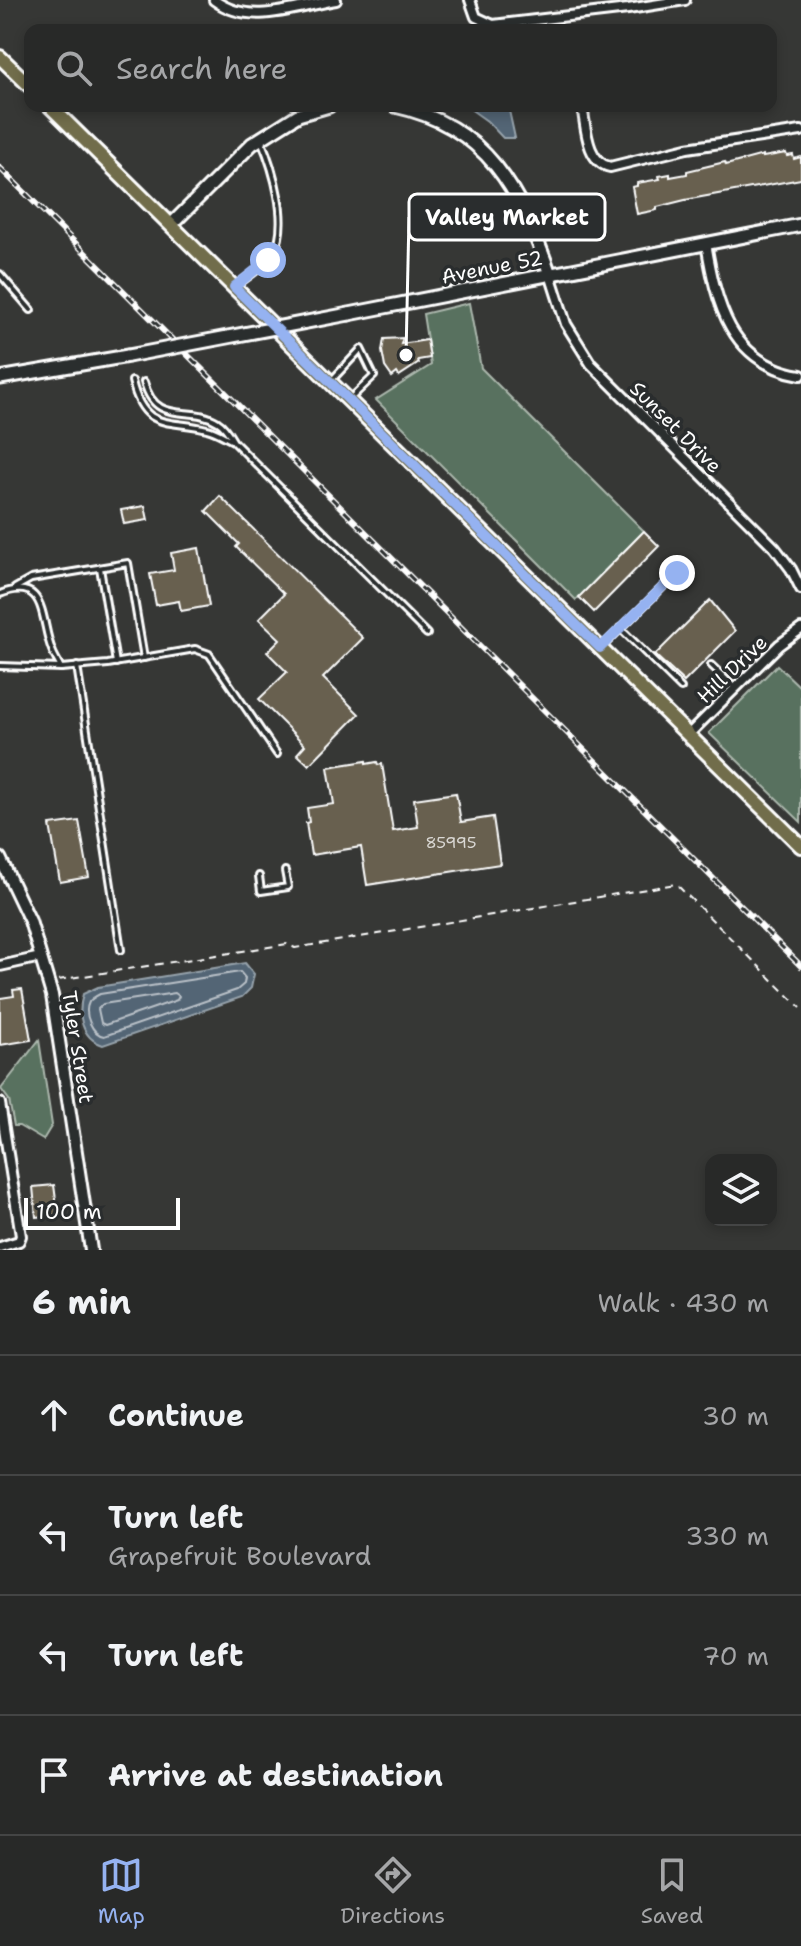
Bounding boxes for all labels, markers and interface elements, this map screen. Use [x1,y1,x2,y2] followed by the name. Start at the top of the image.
[24,24,777,112] search box
[52,46,96,90] icon: search
[116,48,287,89] text: Search here
[409,194,605,240] callout: Valley Market
[425,203,589,232] text: Valley Market
[250,242,286,278] route start
[439,244,545,290] street label: Avenue 52
[625,376,727,478] street label: Sunset Drive
[659,555,695,591] route end
[691,629,773,709] street label: Hill Drive
[425,832,477,853] house number: 85995
[56,989,100,1105] street label: Tyler Street
[705,1154,777,1226] map controls
[705,1154,777,1226] button: layers
[24,1194,180,1230] scale bar
[36,1197,102,1226] text: 100 m
[32,1279,131,1325] text: 6 min
[597,1285,769,1320] text: Walk · 430 m
[32,1393,76,1437] icon: ahead
[108,1395,244,1436] text: Continue
[702,1398,769,1433] text: 30 m
[108,1497,243,1538] text: Turn left
[32,1513,76,1557] icon: left
[685,1518,769,1553] text: 330 m
[108,1538,371,1573] text: Grapefruit Boulevard
[32,1633,76,1677] icon: left
[108,1635,243,1676] text: Turn left
[702,1638,769,1673] text: 70 m
[32,1753,76,1797] icon: arrive
[108,1755,443,1796] text: Arrive at destination
[98,1853,145,1930] tab: Map
[340,1853,445,1930] tab: Directions
[641,1853,703,1930] tab: Saved

